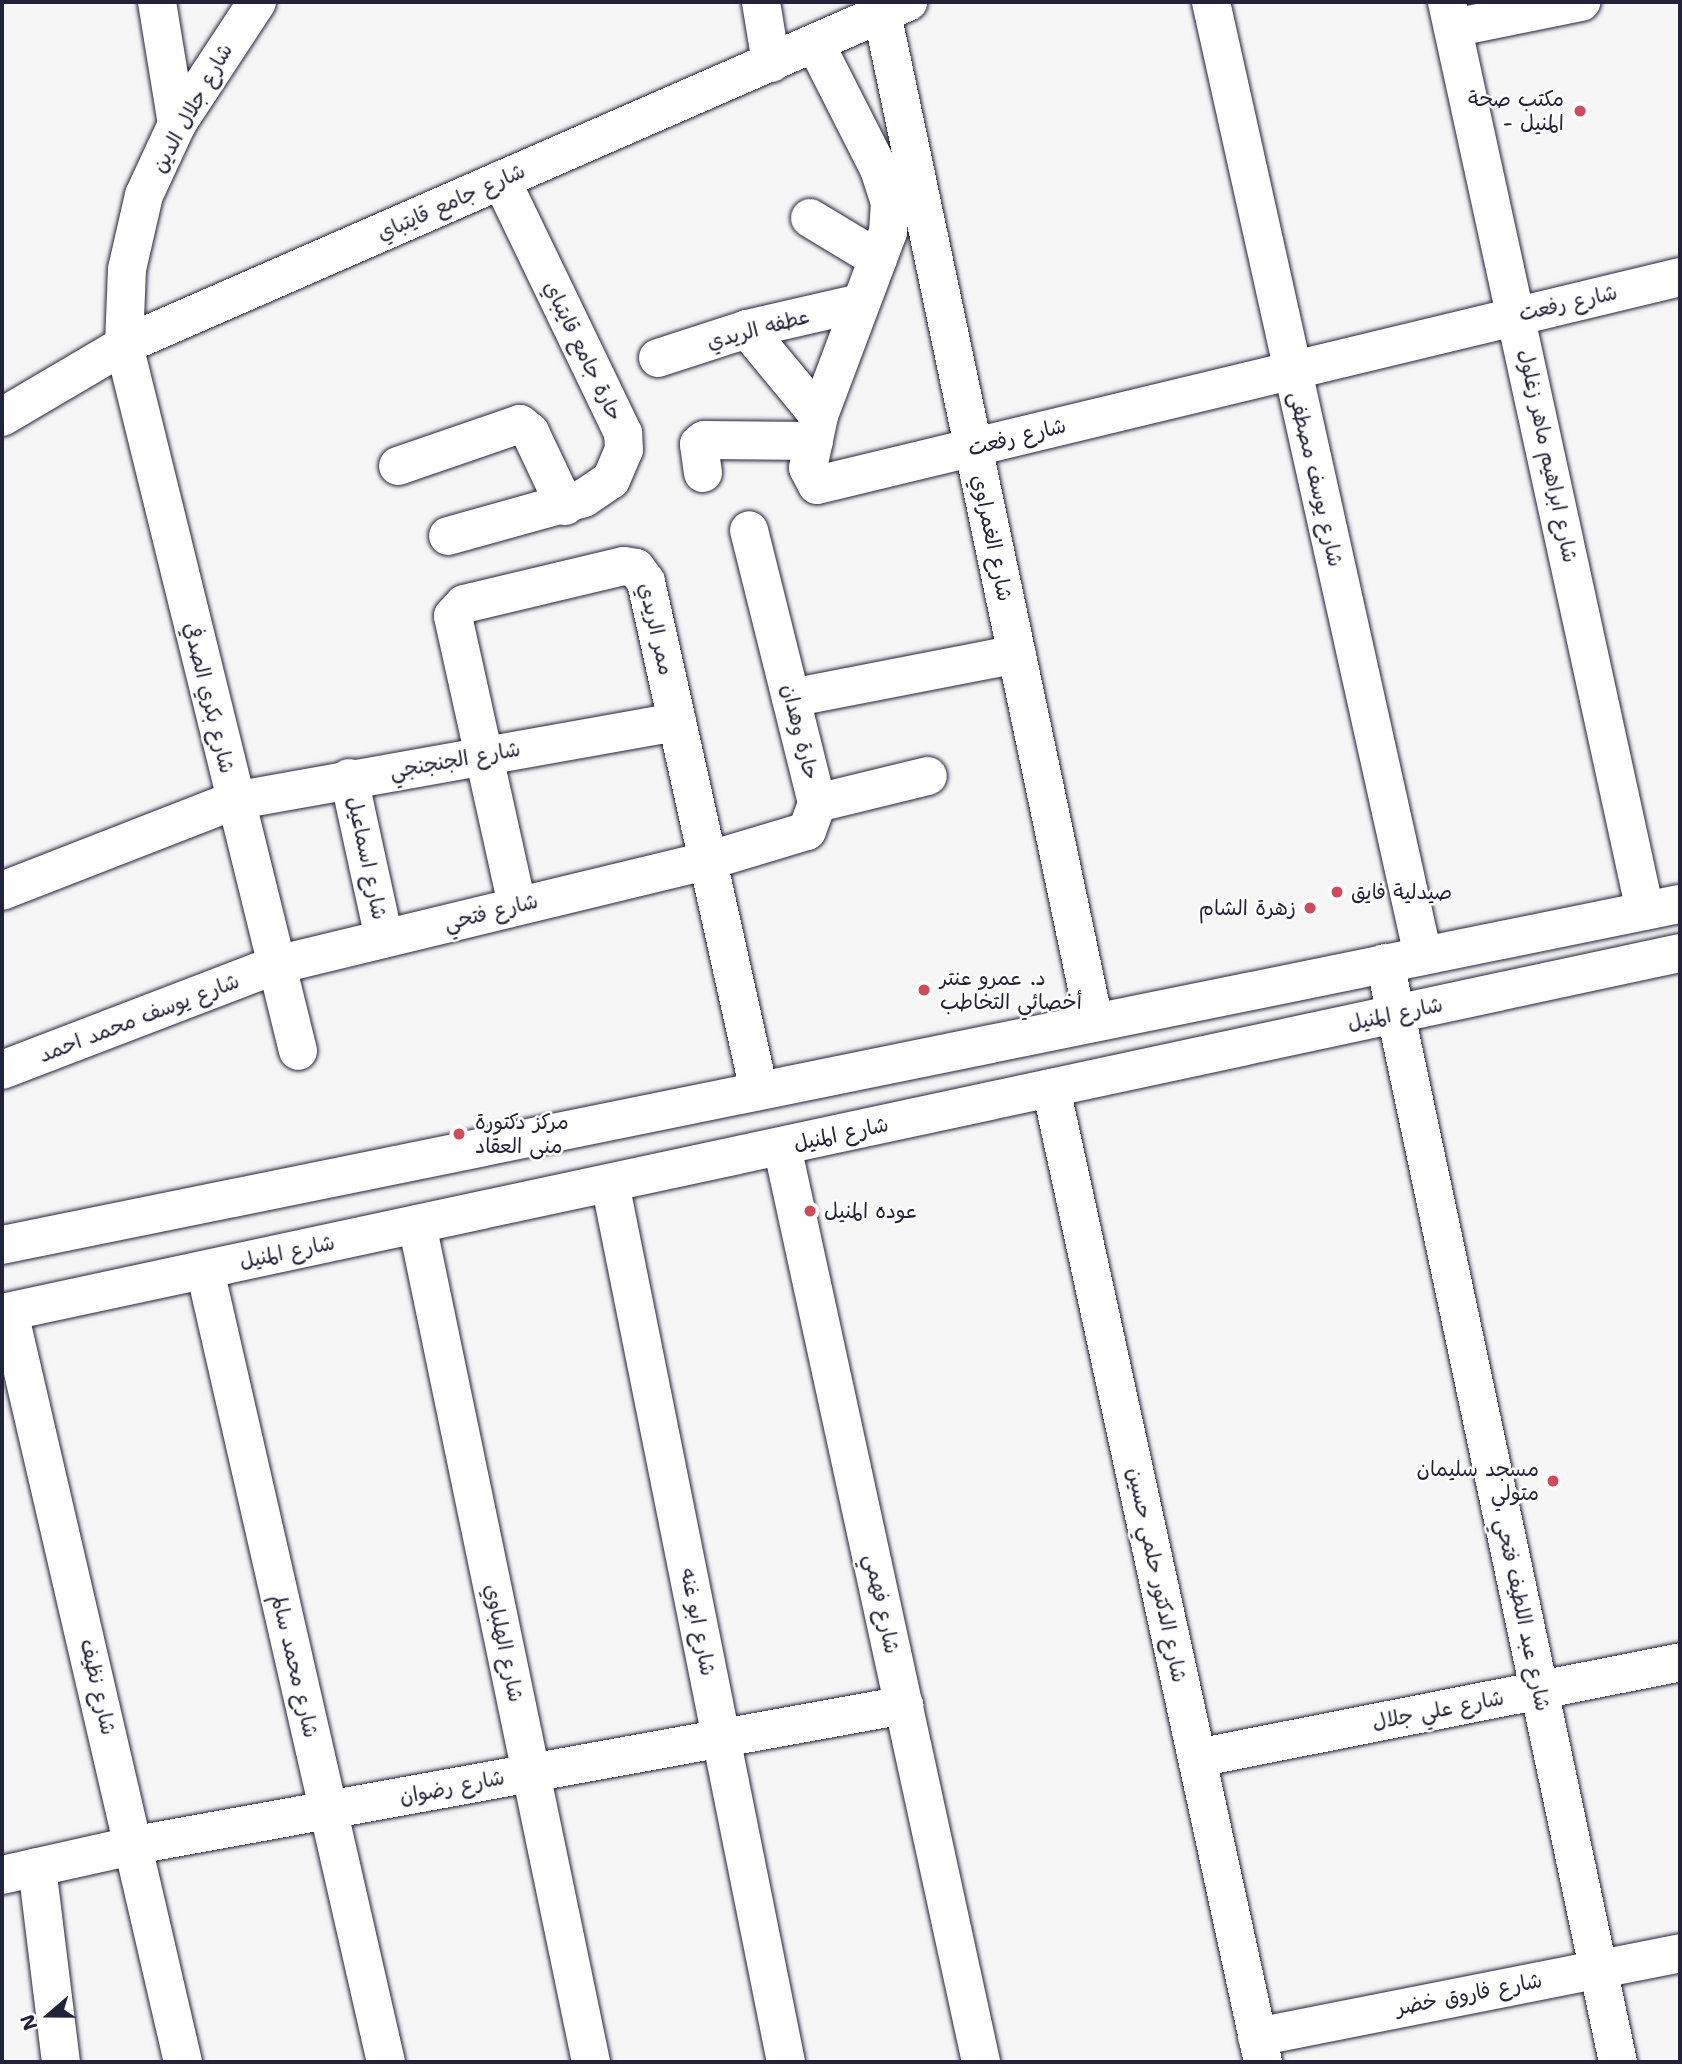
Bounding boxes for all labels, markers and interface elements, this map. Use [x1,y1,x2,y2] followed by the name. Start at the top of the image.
[146,39,238,177] street label: شارع جلال الدين
[1468,86,1564,136] place label: مكتب صحة - المنيل
[1570,101,1590,121] marker: مكتب صحة - المنيل
[373,158,529,246] street label: شارع جامع قايتباي
[538,277,628,425] street label: حارة جامع قايتباي
[1516,279,1620,327] street label: شارع رفعت
[704,303,812,355] street label: عطفه الريدي
[1513,347,1583,565] street label: شارع ابراهيم ماهر زغلول
[1284,389,1348,569] street label: شارع يوسف مصطفى
[965,413,1069,461] street label: شارع رفعت
[966,473,1018,603] street label: شارع الغمراوي
[633,580,679,678] street label: ممر الريدي
[178,620,240,776] street label: شارع بكري الصدفي
[776,682,824,782] street label: حارة وهدان
[388,736,522,784] street label: شارع الجنجنجي
[342,794,392,922] street label: شارع اسماعيل
[1351,879,1452,905] place label: صيدلية فايق
[1329,884,1345,900] marker: صيدلية فايق
[441,888,541,936] street label: شارع فتحي
[1199,895,1296,921] place label: زهرة الشام
[1302,900,1318,916] marker: زهرة الشام
[940,965,1082,1015] place label: د. عمرو عنتر أخصائي التخاطب
[35,968,243,1068] street label: شارع يوسف محمد احمد
[914,980,934,1000] marker: د. عمرو عنتر أخصائي التخاطب
[1345,992,1445,1036] street label: شارع المنيل
[475,1109,569,1159] place label: مركز دكتورة منى العقاد
[791,1112,891,1156] street label: شارع المنيل
[449,1124,469,1144] marker: مركز دكتورة منى العقاد
[824,1198,918,1224] place label: عوده المنيل
[802,1203,818,1219] marker: عوده المنيل
[237,1230,337,1274] street label: شارع المنيل
[1416,1456,1539,1506] place label: مسجد سليمان متولي
[1122,1465,1192,1685] street label: شارع الدكتور حلمي حسين
[1545,1473,1561,1489] marker: مسجد سليمان متولي
[1490,1516,1556,1714] street label: شارع عبد اللطيف فتحي
[859,1552,905,1656] street label: شارع فهمي
[675,1566,721,1678] street label: شارع ابو غنه
[479,1582,529,1704] street label: شارع الهلباوي
[266,1592,324,1740] street label: شارع محمد سالم
[75,1636,121,1738] street label: شارع نظيف
[1370,1685,1506,1735] street label: شارع علي جلال
[397,1764,507,1810] street label: شارع رضوان
[1394,1967,1544,2021] street label: شارع فاروق خضر
[14,1980,84,2050] north arrow
[14,2011,43,2034] text: N

